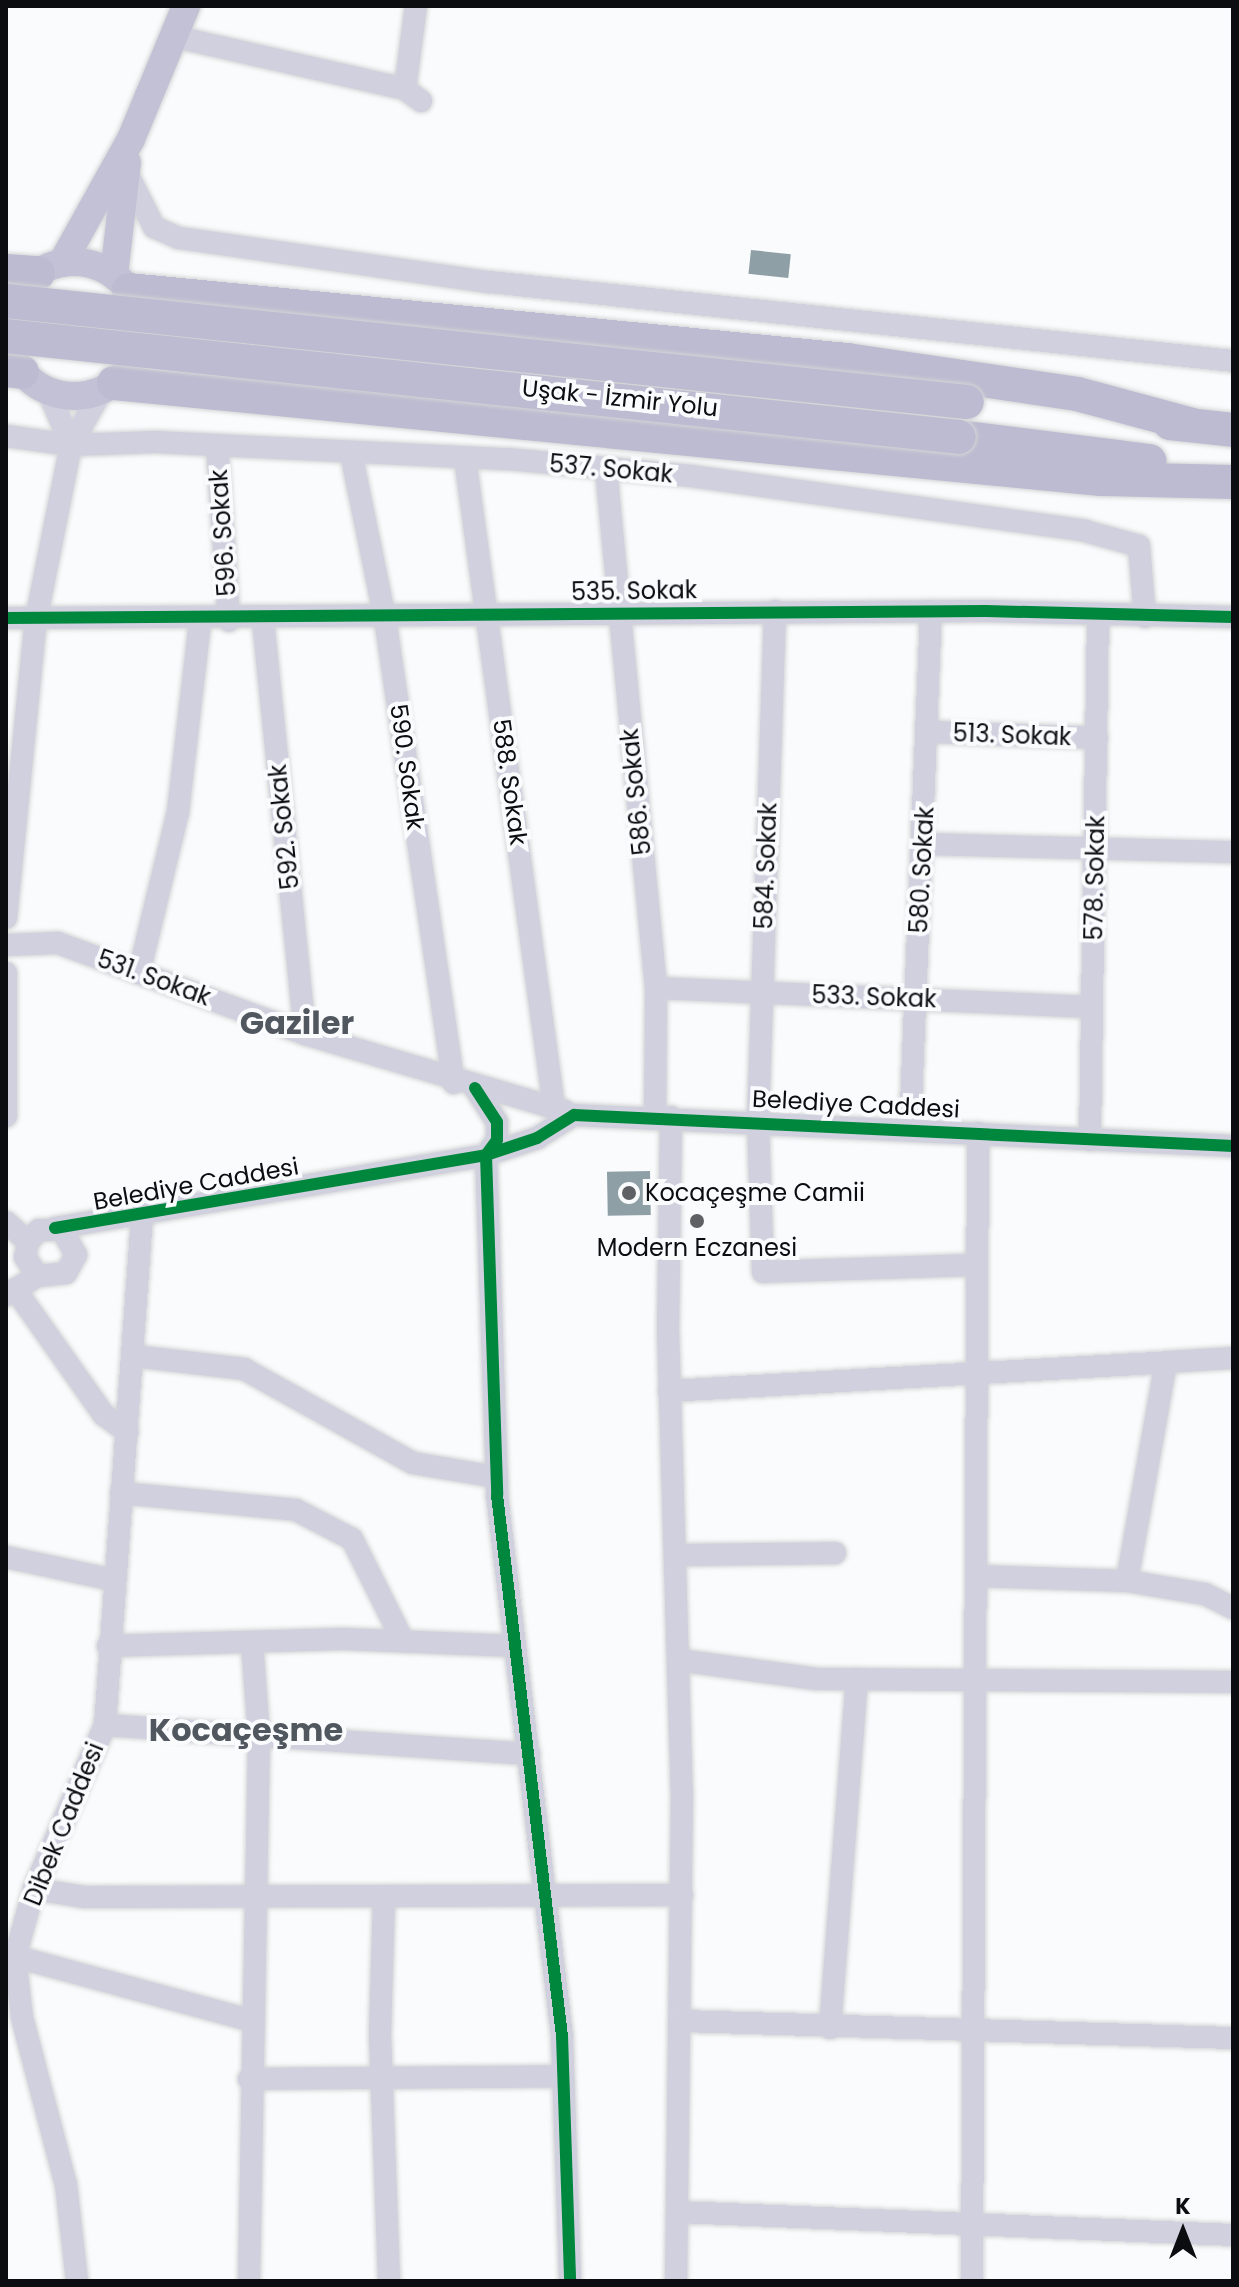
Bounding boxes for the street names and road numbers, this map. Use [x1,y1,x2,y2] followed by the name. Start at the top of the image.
[521,373,719,423] street label: Uşak - İzmir Yolu
[548,449,674,489] street label: 537. Sokak
[204,469,242,597] street label: 596. Sokak
[571,576,697,606] street label: 535. Sokak
[384,702,430,832] street label: 590. Sokak
[487,717,533,847] street label: 588. Sokak
[952,719,1072,751] street label: 513. Sokak
[615,727,657,857] street label: 586. Sokak
[263,763,305,891] street label: 592. Sokak
[749,802,783,930] street label: 584. Sokak
[904,806,940,934] street label: 580. Sokak
[1080,815,1110,941] street label: 578. Sokak
[93,944,215,1012] street label: 531. Sokak
[811,980,937,1014] street label: 533. Sokak
[751,1084,961,1124] street label: Belediye Caddesi
[91,1152,301,1216] street label: Belediye Caddesi
[18,1738,110,1910] street label: Dibek Caddesi

